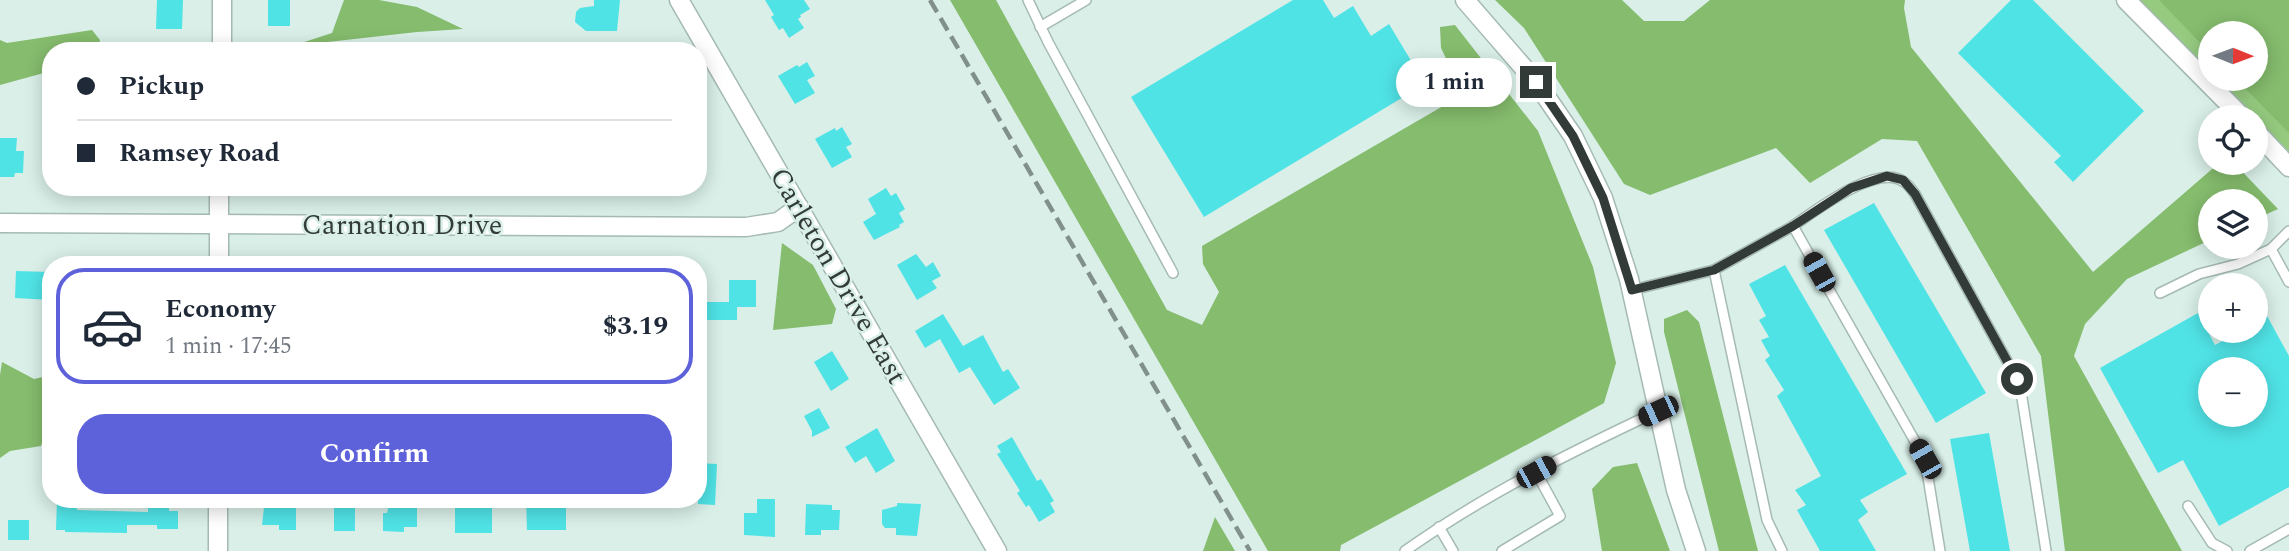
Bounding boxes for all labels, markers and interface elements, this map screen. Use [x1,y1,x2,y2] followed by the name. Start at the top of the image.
[2198,21,2268,91] north arrow
[2198,21,2268,427] map controls
[1396,57,1512,106] callout: 1 min
[1423,65,1485,100] text: 1 min
[119,66,204,106] text: Pickup
[1520,66,1552,98] route end
[2198,105,2268,175] button: locate
[119,133,280,173] text: Ramsey Road
[758,159,918,393] street label: Carleton Drive East
[2198,189,2268,259] button: layers
[302,204,502,247] street label: Carnation Drive
[1800,249,1839,295] car
[2198,273,2268,343] button: +
[165,289,275,329] text: Economy
[81,295,144,358] icon: car
[603,306,668,346] text: $3.19
[165,329,292,364] text: 1 min · 17:45
[2198,357,2268,427] button: −
[2001,363,2033,395] route start
[1635,393,1682,429] car
[77,414,672,494] button: Confirm
[1906,436,1945,482] car
[1513,453,1560,491] car

